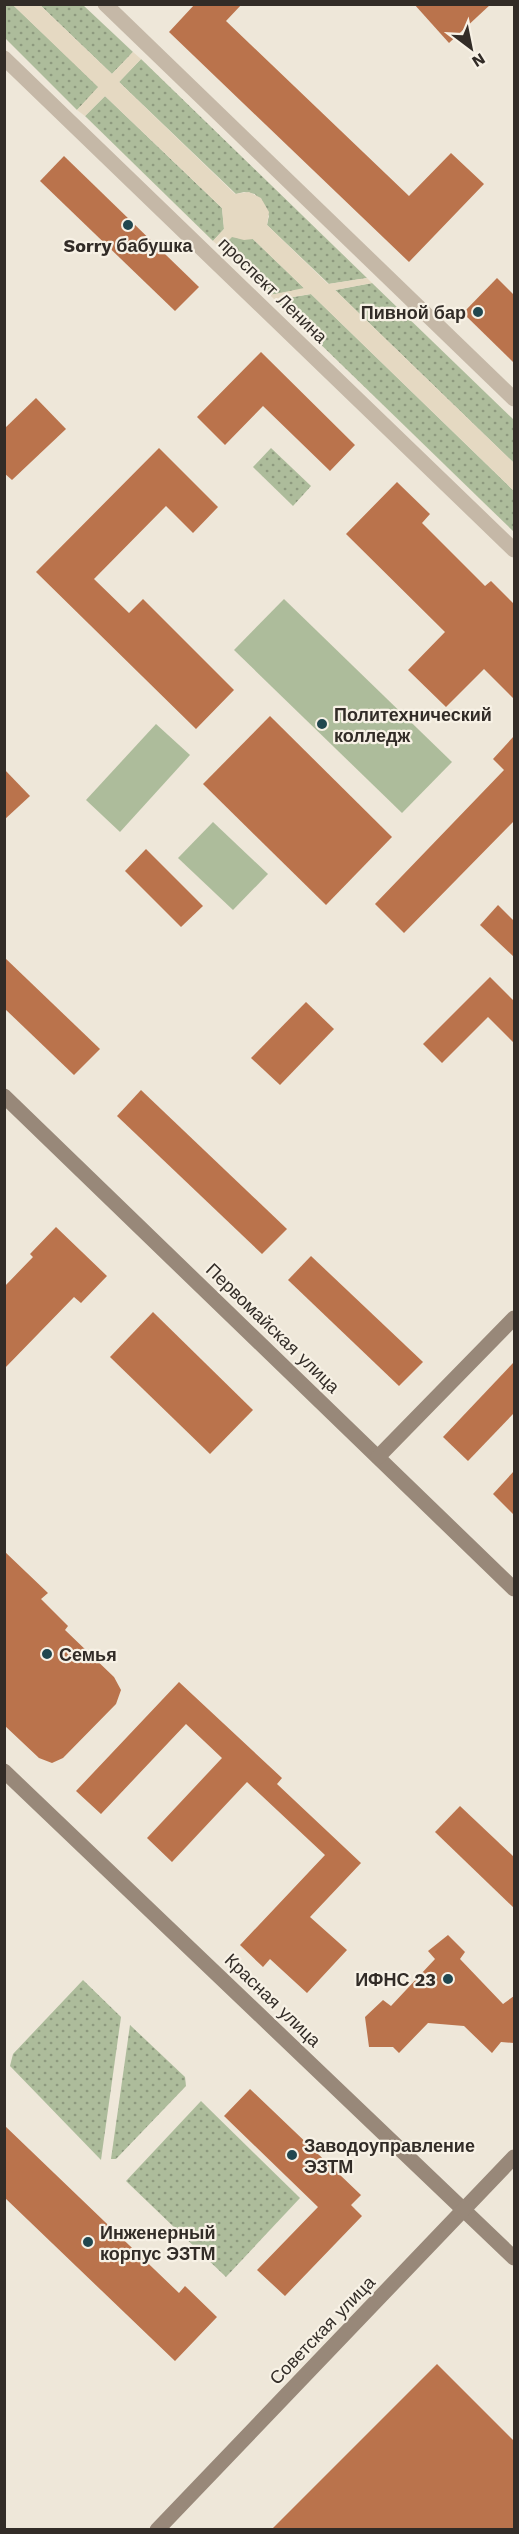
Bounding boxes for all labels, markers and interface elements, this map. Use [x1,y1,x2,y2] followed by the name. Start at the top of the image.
[441,18,501,78] north arrow
[469,49,489,71] text: N
[121,218,135,232] marker: Sorry бабушка
[214,233,332,348] street label: проспект Ленина
[64,235,193,256] place label: Sorry бабушка
[361,302,466,323] place label: Пивной бар
[471,305,485,319] marker: Пивной бар
[334,704,492,746] place label: Политехнический колледж
[315,717,329,731] marker: Политехнический колледж
[202,1259,345,1398] street label: Первомайская улица
[59,1644,117,1665] place label: Семья
[40,1647,54,1661] marker: Семья
[221,1949,326,2052] street label: Красная улица
[355,1969,436,1990] place label: ИФНС 23
[441,1972,455,1986] marker: ИФНС 23
[304,2135,475,2177] place label: Заводоуправление ЭЗТМ
[285,2148,299,2162] marker: Заводоуправление ЭЗТМ
[100,2222,216,2264] place label: Инженерный корпус ЭЗТМ
[81,2235,95,2249] marker: Инженерный корпус ЭЗТМ
[265,2271,380,2389] street label: Советская улица

